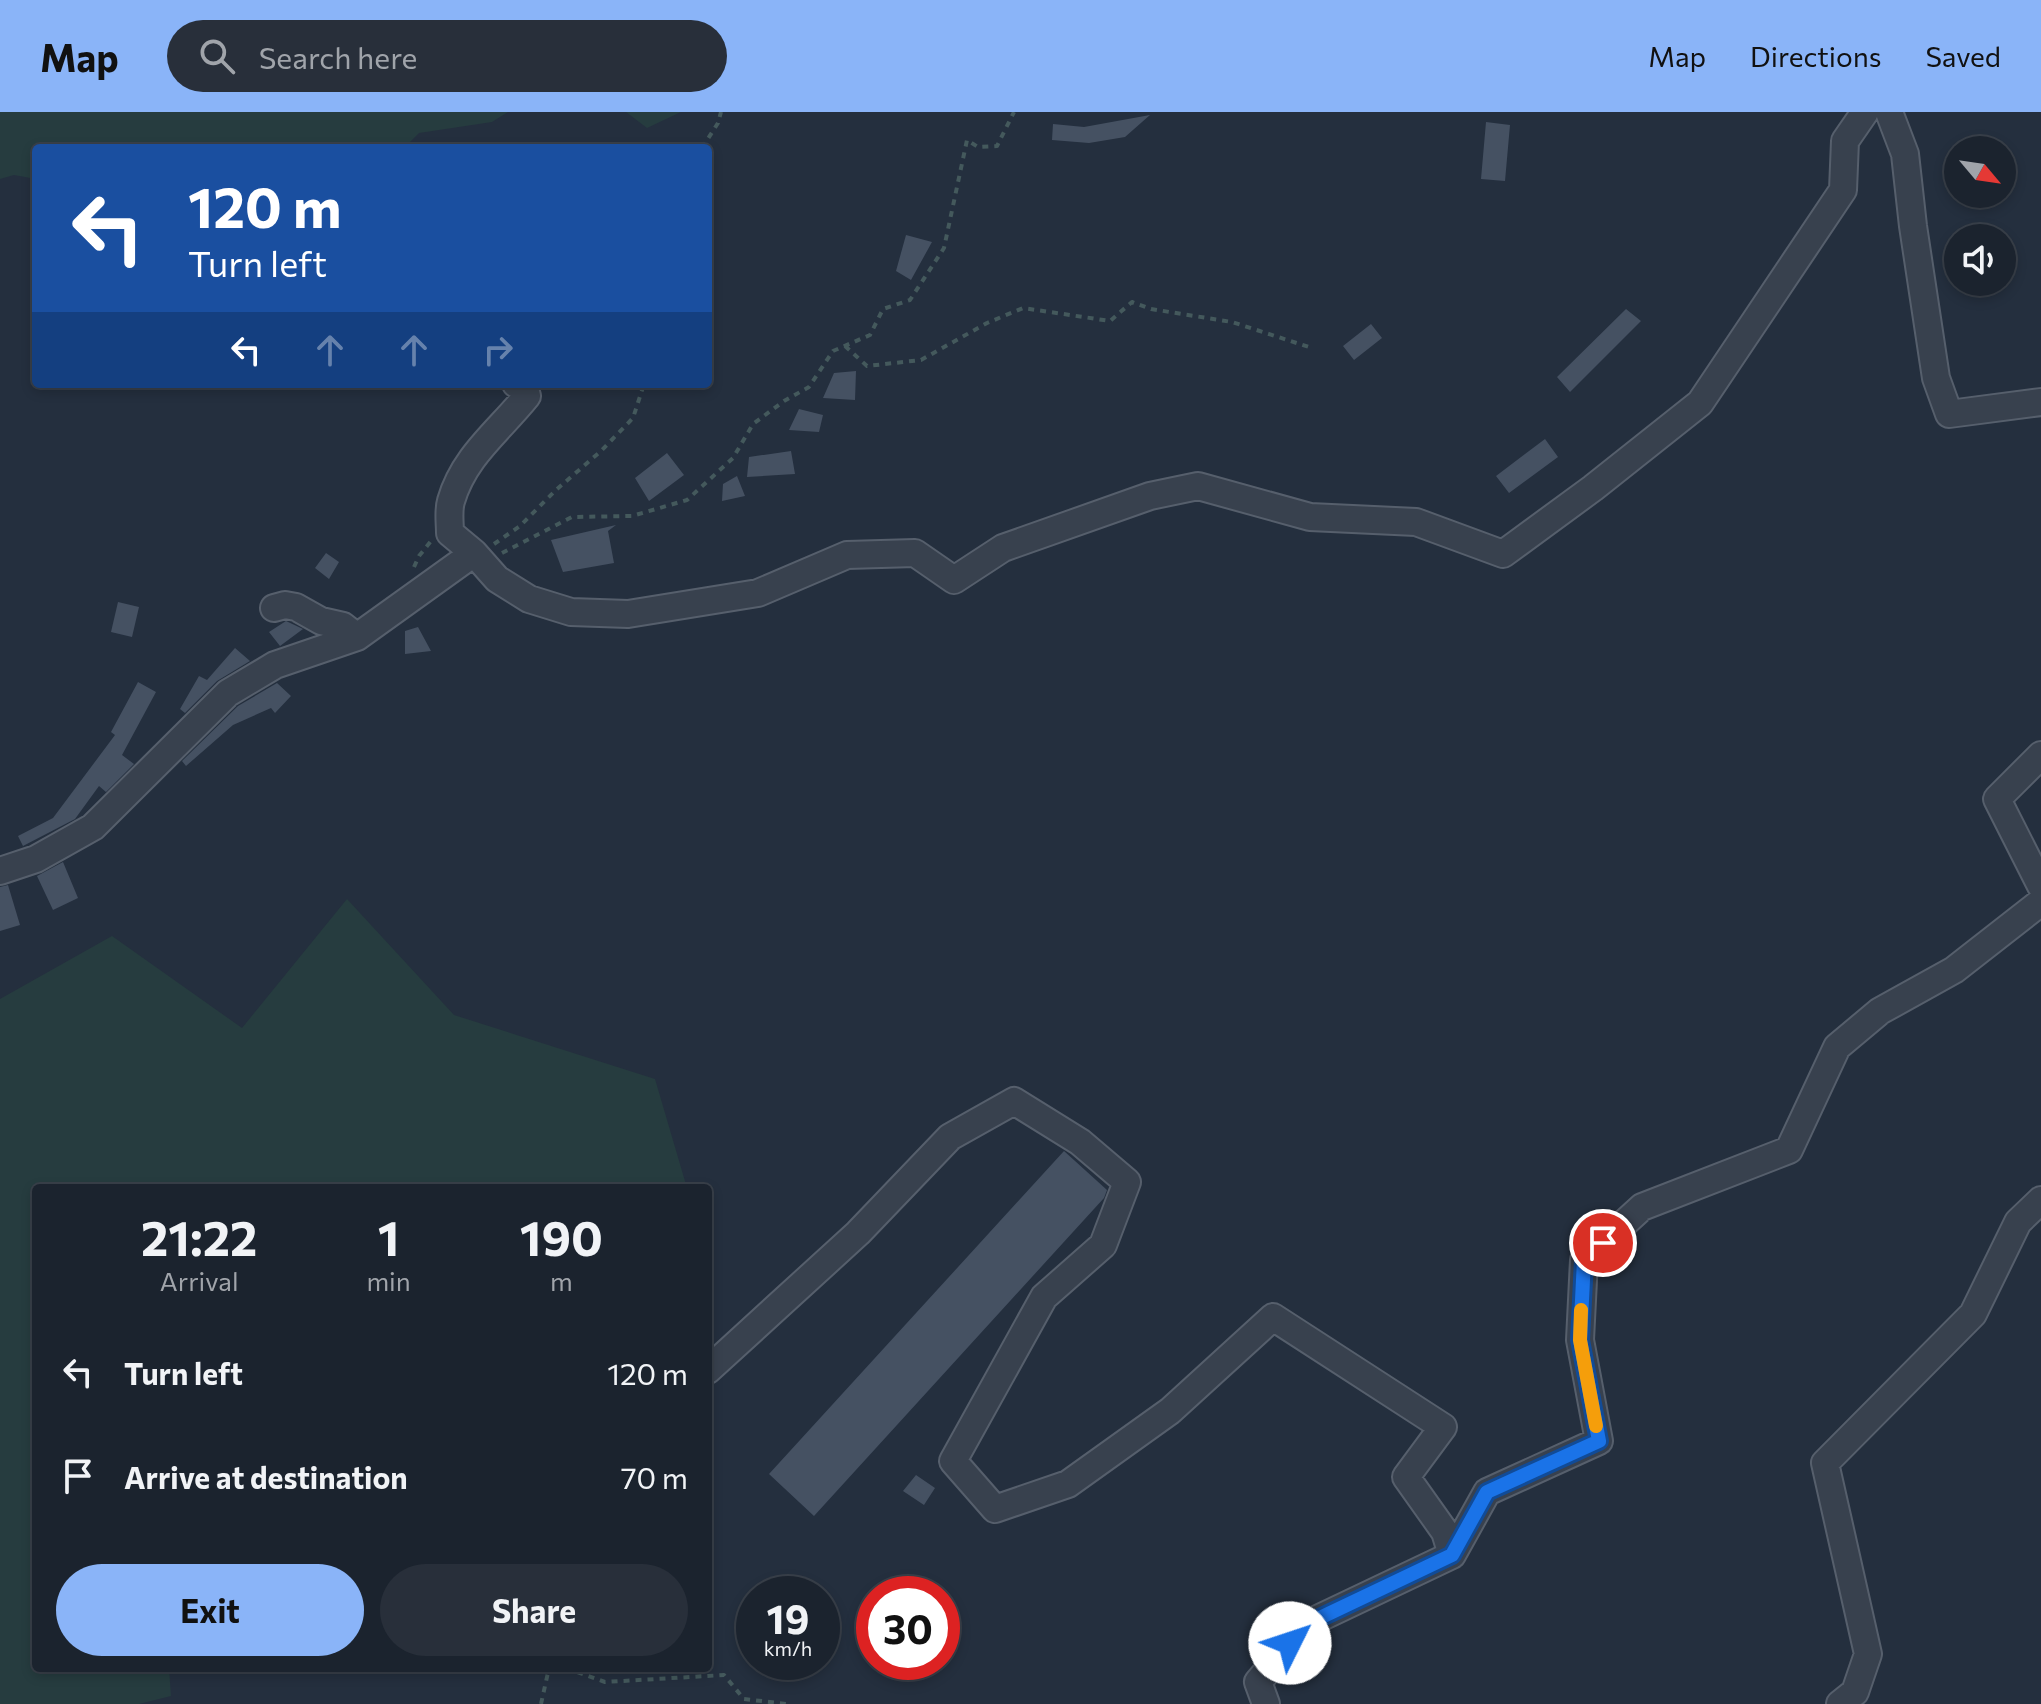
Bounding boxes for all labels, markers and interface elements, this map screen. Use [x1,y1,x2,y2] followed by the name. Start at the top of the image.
[167,20,727,92] search box
[40,33,119,80] text: Map
[195,34,239,78] icon: search
[259,38,417,75] text: Search here
[1648,39,1706,73] text: Map
[1750,39,1881,73] text: Directions
[1925,39,2001,73] text: Saved
[1944,136,2016,208] north arrow
[1944,136,2016,296] map controls
[188,171,342,240] text: 120 m
[56,176,160,280] icon: left
[1944,224,2016,296] button: sound
[188,240,327,284] text: Turn left
[224,328,268,372] icon: left
[308,328,352,372] icon: ahead
[392,328,436,372] icon: ahead
[476,328,520,372] icon: right
[141,1207,257,1266] text: 21:22
[378,1207,399,1266] text: 1
[520,1207,603,1266] text: 190
[1569,1209,1637,1277] pin
[1581,1221,1625,1265] icon: arrive
[160,1265,239,1296] text: Arrival
[366,1265,411,1296] text: min
[550,1265,573,1296] text: m
[56,1350,100,1394] icon: left
[124,1354,243,1391] text: Turn left
[607,1354,688,1391] text: 120 m
[56,1454,100,1498] icon: arrive
[124,1458,408,1495] text: Arrive at destination
[621,1458,688,1495] text: 70 m
[56,1564,364,1656] button: Exit
[380,1564,688,1656] button: Share
[856,1576,960,1680] speed limit sign: 30
[767,1593,809,1642] text: 19
[1248,1601,1332,1685] position arrow
[764,1636,812,1660] text: km/h

